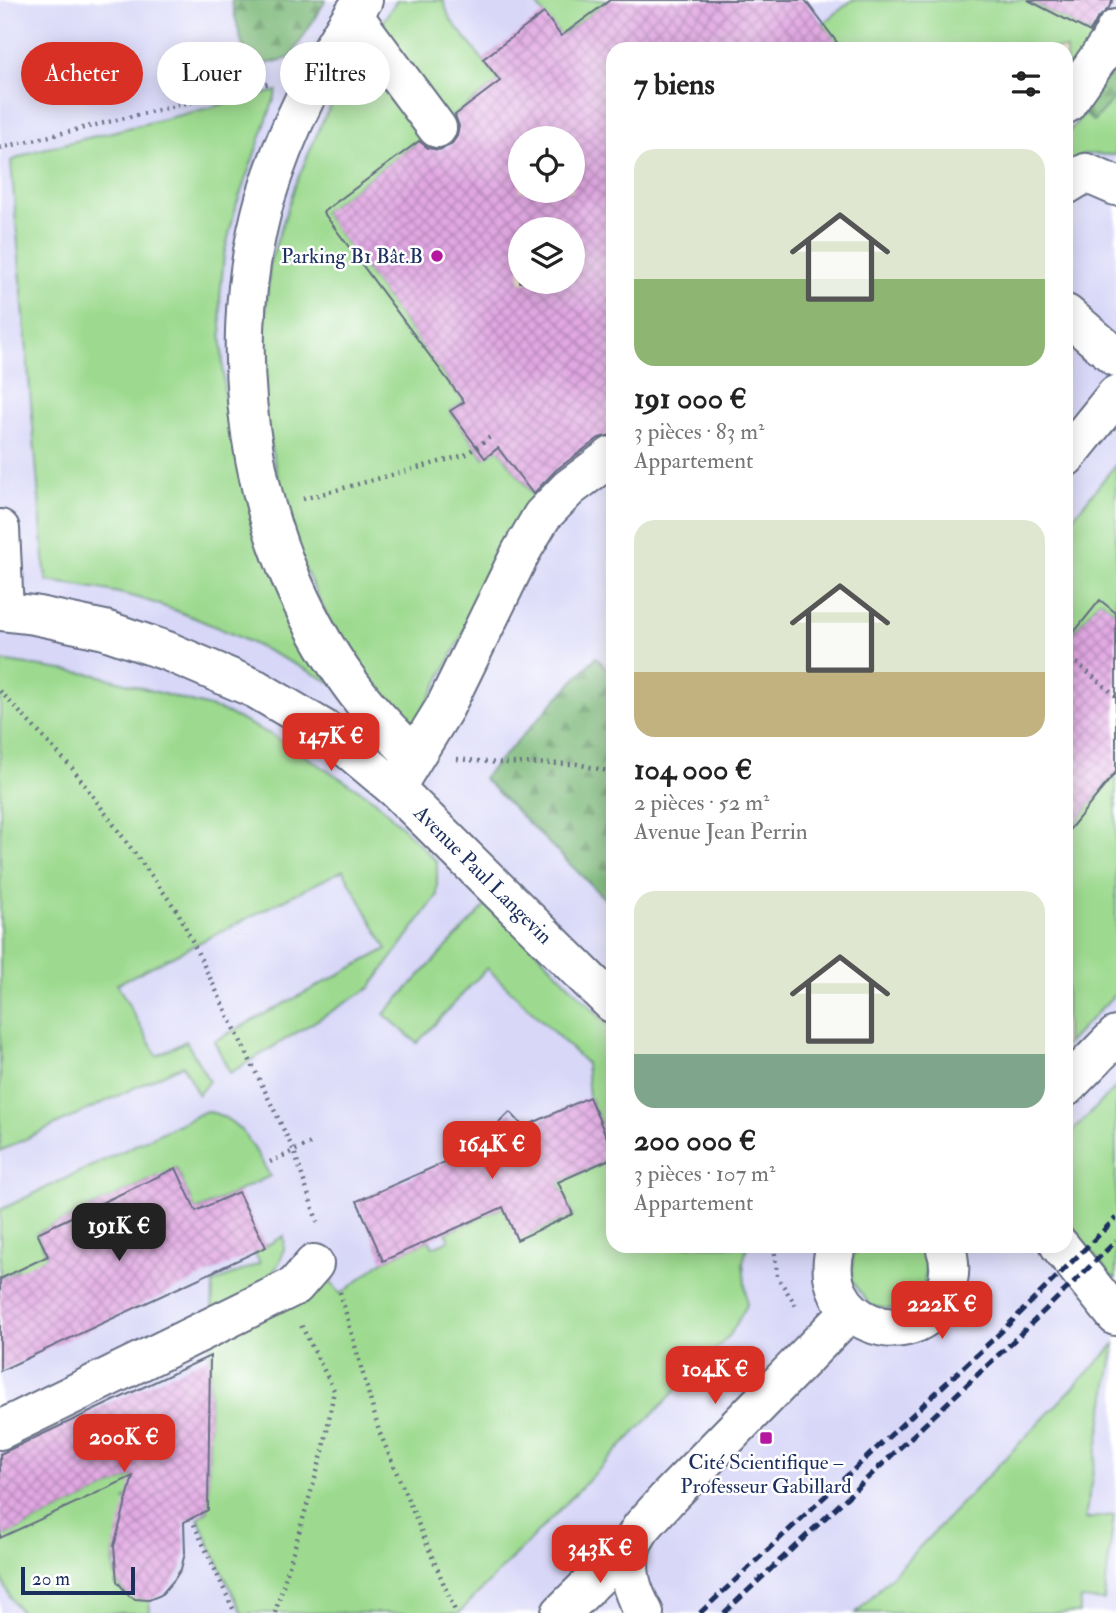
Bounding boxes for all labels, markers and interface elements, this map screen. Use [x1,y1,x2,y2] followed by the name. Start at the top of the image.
[21,42,143,105] chip: Acheter
[157,42,266,105] chip: Louer
[280,42,390,105] chip: Filtres
[1007,65,1045,103] icon: filters
[634,66,715,103] text: 7 biens
[508,126,585,294] map controls
[508,126,585,203] button: locate
[777,194,903,320] icon: home
[508,217,585,294] button: layers
[281,243,423,270] place label: Parking B1 Bât.B
[429,248,445,264] marker: Parking B1 Bât.B
[634,380,747,417] text: 191 000 €
[634,417,765,446] text: 3 pièces · 83 m²
[634,446,754,475] text: Appartement
[777,565,903,691] icon: home
[274,714,388,773] pin: 147K €
[298,721,364,750] text: 147K €
[634,751,752,788] text: 104 000 €
[634,788,769,817] text: 2 pièces · 52 m²
[407,799,558,950] street label: Avenue Paul Langevin
[634,817,808,846] text: Avenue Jean Perrin
[777,936,903,1062] icon: home
[435,1122,549,1181] pin: 164K €
[634,1122,756,1159] text: 200 000 €
[459,1129,525,1158] text: 164K €
[634,1159,775,1188] text: 3 pièces · 107 m²
[634,1188,754,1217] text: Appartement
[62,1204,176,1263] pin: 191K €
[88,1211,150,1240] text: 191K €
[885,1282,999,1341] pin: 222K €
[907,1289,977,1318] text: 222K €
[658,1346,772,1406] pin: 104K €
[682,1354,748,1383] text: 104K €
[67,1414,181,1474] pin: 200K €
[89,1422,159,1451] text: 200K €
[758,1430,774,1446] marker: Cité Scientifique – Professeur Gabillard
[680,1449,852,1500] place label: Cité Scientifique – Professeur Gabillard
[543,1526,657,1585] pin: 343K €
[568,1533,632,1562] text: 343K €
[21,1564,135,1596] scale bar
[32,1567,70,1591] text: 20 m

